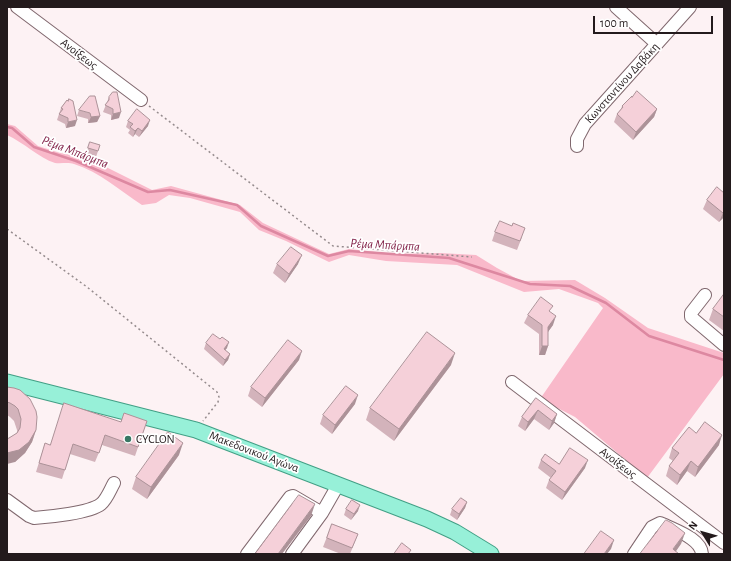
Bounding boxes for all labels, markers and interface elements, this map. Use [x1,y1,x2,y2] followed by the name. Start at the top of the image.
[595,8,715,34] scale bar
[600,17,628,29] text: 100 m
[58,35,100,73] street label: Ανοίξεως
[582,40,662,126] street label: Κωνσταντίνου Δαβάκη
[40,132,110,172] water label: Ρέμα Μπάρμπα
[350,235,420,255] water label: Ρέμα Μπάρμπα
[207,428,301,476] street label: Μακεδονικού Αγώνα
[136,432,175,446] place label: CYCLON
[123,434,133,444] marker: CYCLON
[597,444,639,482] street label: Ανοίξεως
[683,513,723,553] north arrow
[686,519,700,532] text: N

